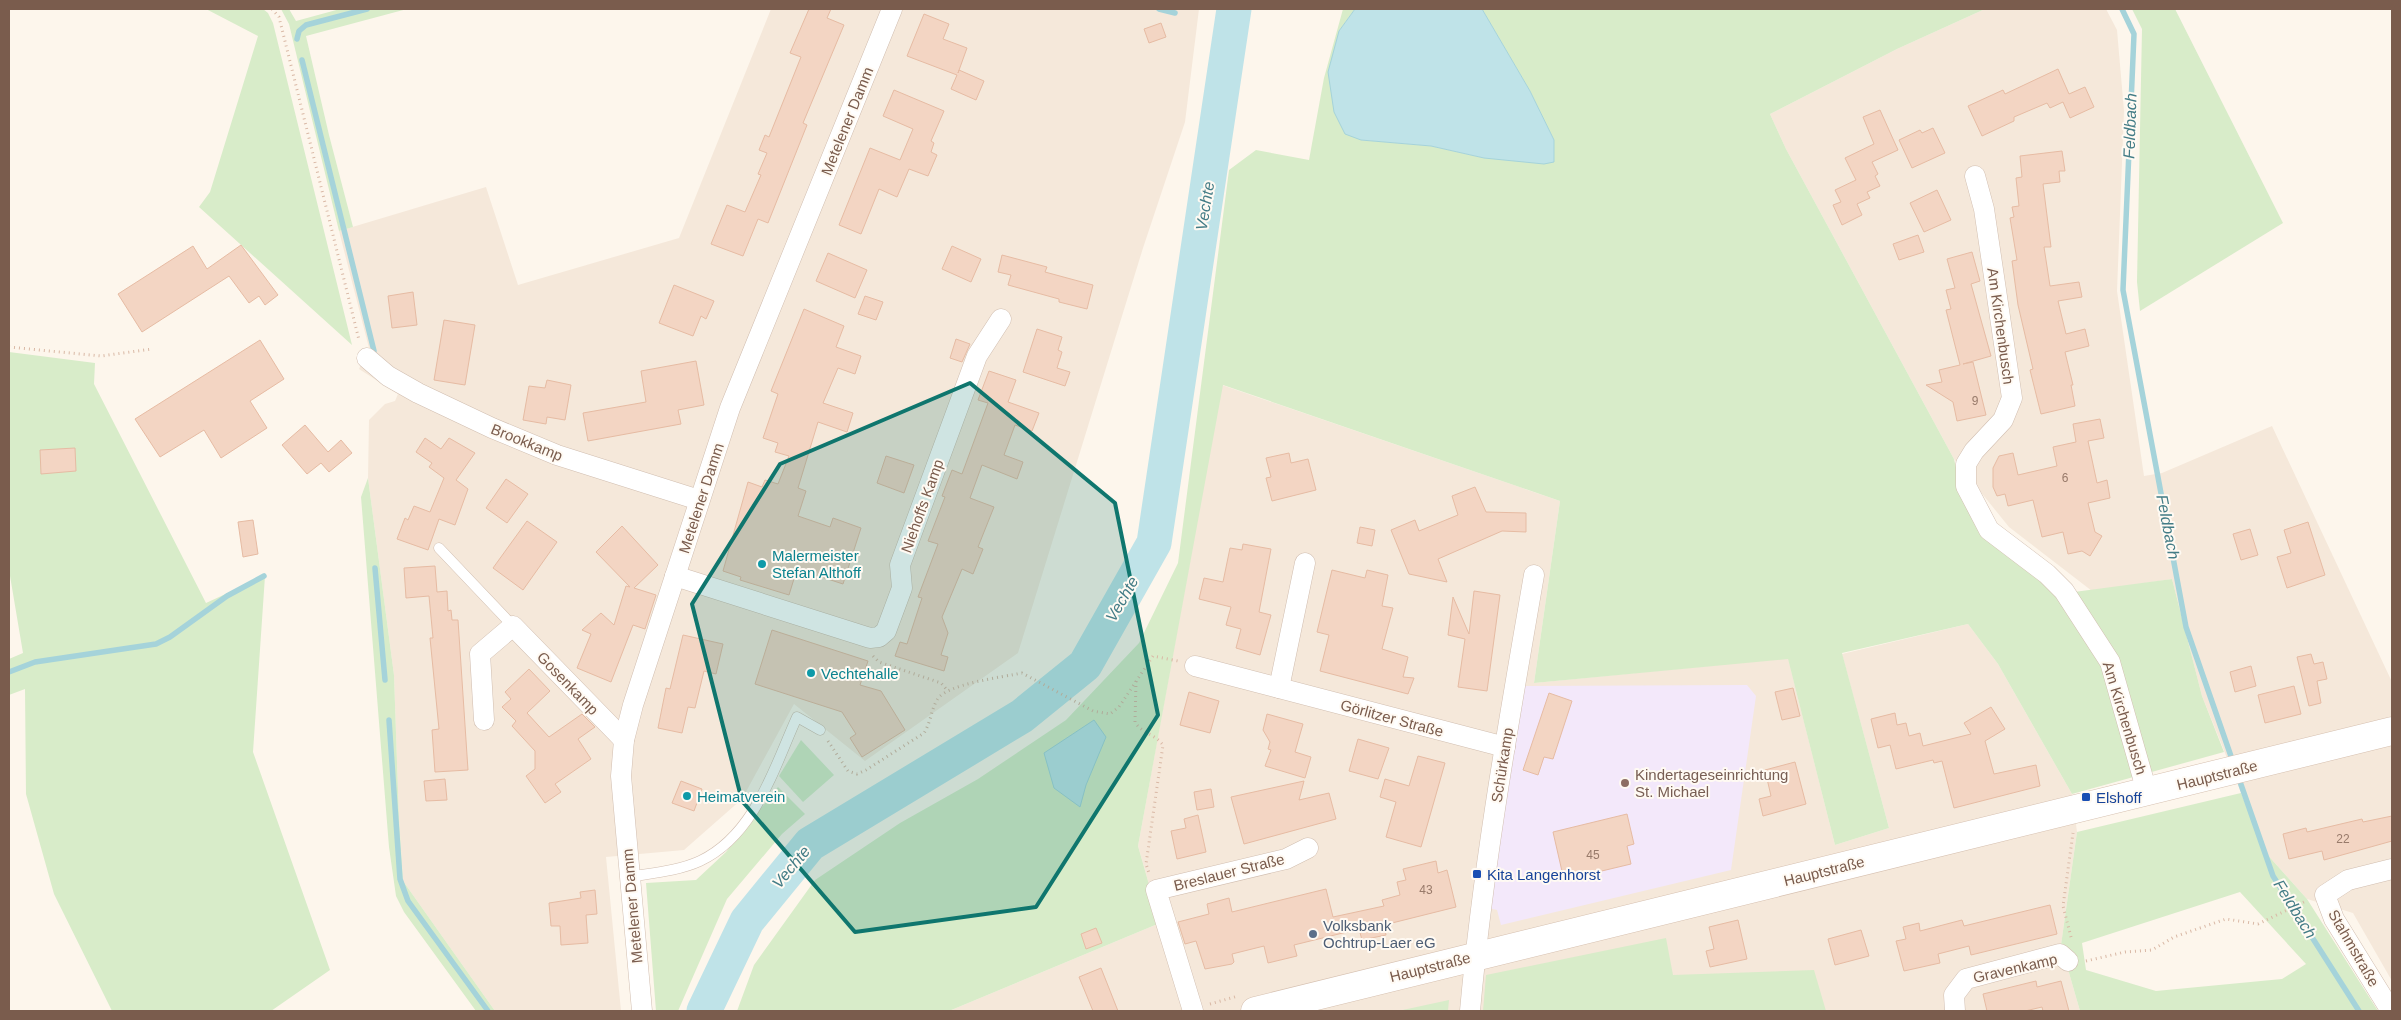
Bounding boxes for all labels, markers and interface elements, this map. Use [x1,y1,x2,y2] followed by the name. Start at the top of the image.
[818,64,876,178] street label: Metelener Damm
[2120,93,2140,159] water label: Feldbach
[1193,180,1217,232] water label: Vechte
[1984,267,2018,385] street label: Am Kirchenbusch
[1972,394,1979,408] house number: 9
[489,420,565,464] street label: Brookkamp
[675,441,727,555] street label: Metelener Damm
[897,457,947,555] street label: Niehoffs Kamp
[2062,471,2069,485] house number: 6
[2153,493,2183,561] water label: Feldbach
[772,547,862,581] place label: Malermeister Stefan Althoff
[756,558,768,570] marker: Malermeister Stefan Althoff
[1102,573,1142,625] water label: Vechte
[534,648,602,718] street label: Gosenkamp
[2100,659,2150,777] street label: Am Kirchenbusch
[821,665,899,682] place label: Vechtehalle
[805,667,817,679] marker: Vechtehalle
[1339,696,1445,740] street label: Görlitzer Straße
[1488,726,1516,804] street label: Schürkamp
[2175,757,2259,793] street label: Hauptstraße
[1635,766,1788,800] place label: Kindertageseinrichtung St. Michael
[1619,777,1631,789] marker: Kindertageseinrichtung St. Michael
[697,788,785,805] place label: Heimatverein
[2096,789,2142,806] place label: Elshoff
[681,790,693,802] marker: Heimatverein
[2080,791,2092,803] marker: Elshoff
[2336,832,2350,846] house number: 22
[769,843,813,891] water label: Vechte
[619,848,645,964] street label: Metelener Damm
[1586,848,1600,862] house number: 45
[1172,850,1286,894] street label: Breslauer Straße
[1782,853,1866,889] street label: Hauptstraße
[1487,866,1601,883] place label: Kita Langenhorst
[1471,868,1483,880] marker: Kita Langenhorst
[2270,877,2320,941] water label: Feldbach
[1419,883,1433,897] house number: 43
[2325,907,2383,989] street label: Stahmstraße
[1323,917,1436,951] place label: Volksbank Ochtrup-Laer eG
[1307,928,1319,940] marker: Volksbank Ochtrup-Laer eG
[1388,949,1472,985] street label: Hauptstraße
[1971,950,2059,986] street label: Gravenkamp

